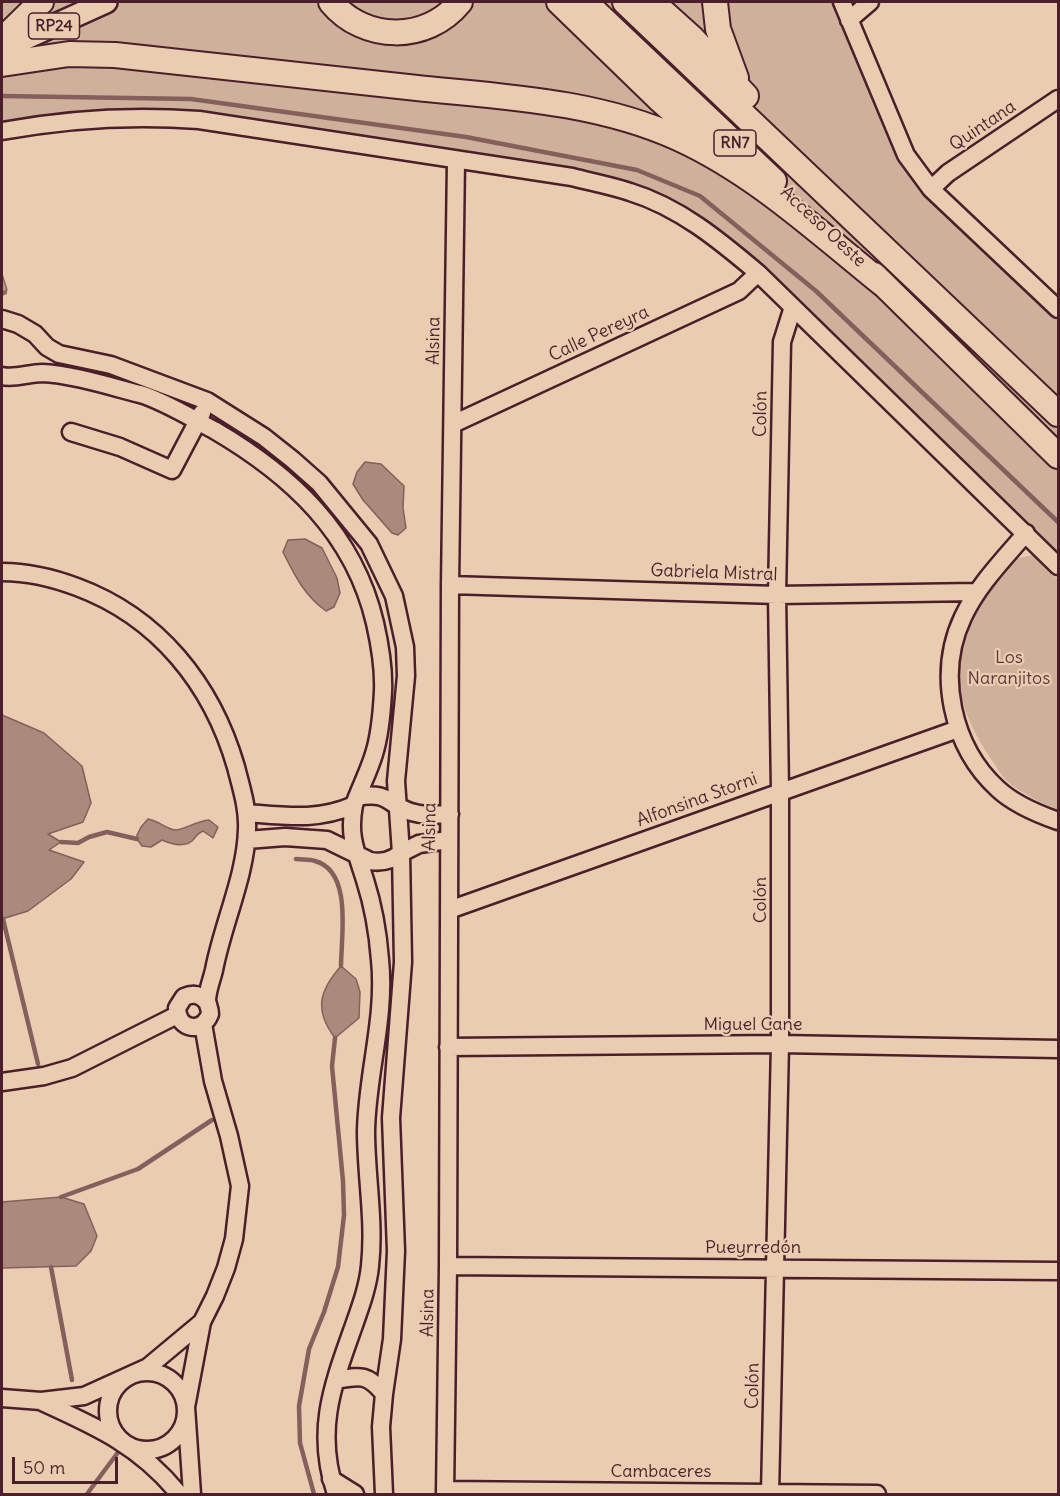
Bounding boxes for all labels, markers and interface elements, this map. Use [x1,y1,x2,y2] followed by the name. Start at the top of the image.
[28,13,80,39] road number: RP24
[946,96,1020,156] street label: Quintana
[714,130,756,156] road number: RN7
[776,182,870,272] street label: Acceso Oeste
[545,301,653,367] street label: Calle Pereyra
[423,317,445,365] street label: Alsina
[750,391,772,437] street label: Colón
[650,560,778,586] street label: Gabriela Mistral
[968,647,1050,690] park label: Los Naranjitos
[634,768,760,832] street label: Alfonsina Storni
[419,803,441,851] street label: Alsina
[750,877,772,923] street label: Colón
[703,1014,803,1036] street label: Miguel Cane
[705,1237,801,1259] street label: Pueyrredón
[417,1289,439,1337] street label: Alsina
[742,1363,764,1409] street label: Colón
[15,1445,122,1483] scale bar
[23,1456,65,1479] text: 50 m
[610,1461,712,1483] street label: Cambaceres

